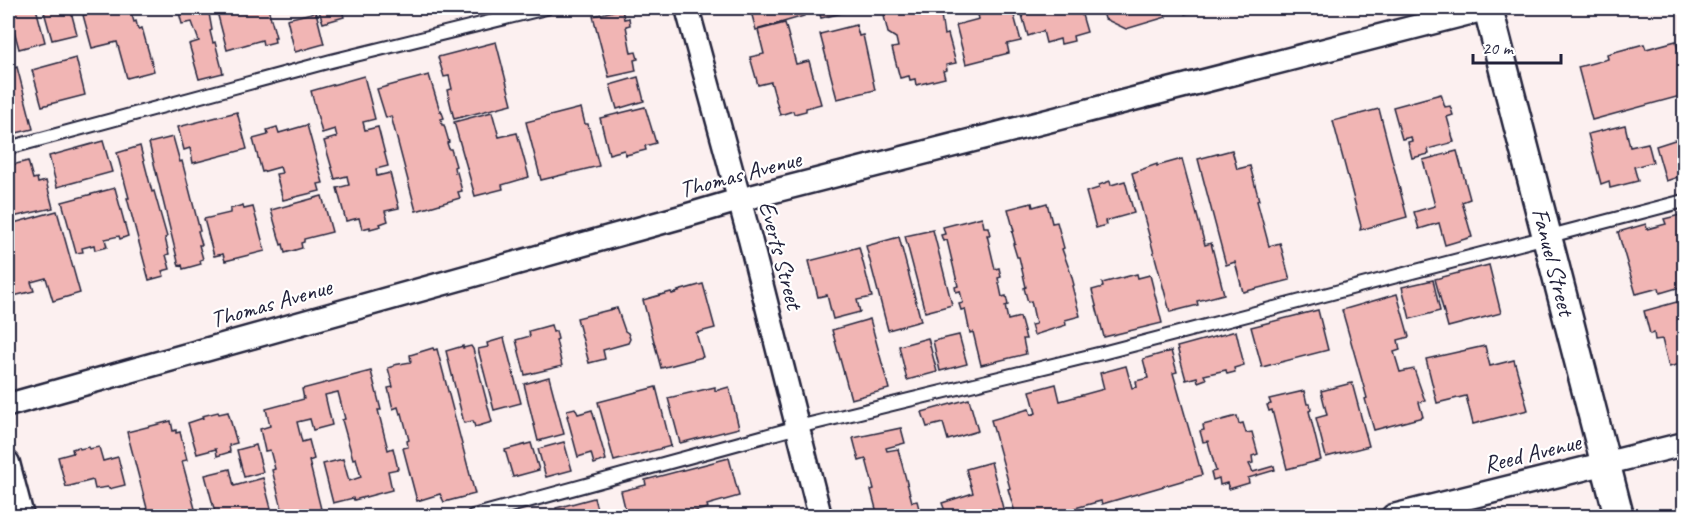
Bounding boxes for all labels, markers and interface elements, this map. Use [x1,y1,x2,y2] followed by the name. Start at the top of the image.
[1473,27,1562,65] scale bar
[1482,37,1515,59] text: 20 m
[676,143,806,205] street label: Thomas Avenue
[752,198,810,314] street label: Everts Street
[1525,205,1582,321] street label: Fanuel Street
[207,271,337,335] street label: Thomas Avenue
[1480,426,1586,480] street label: Reed Avenue

